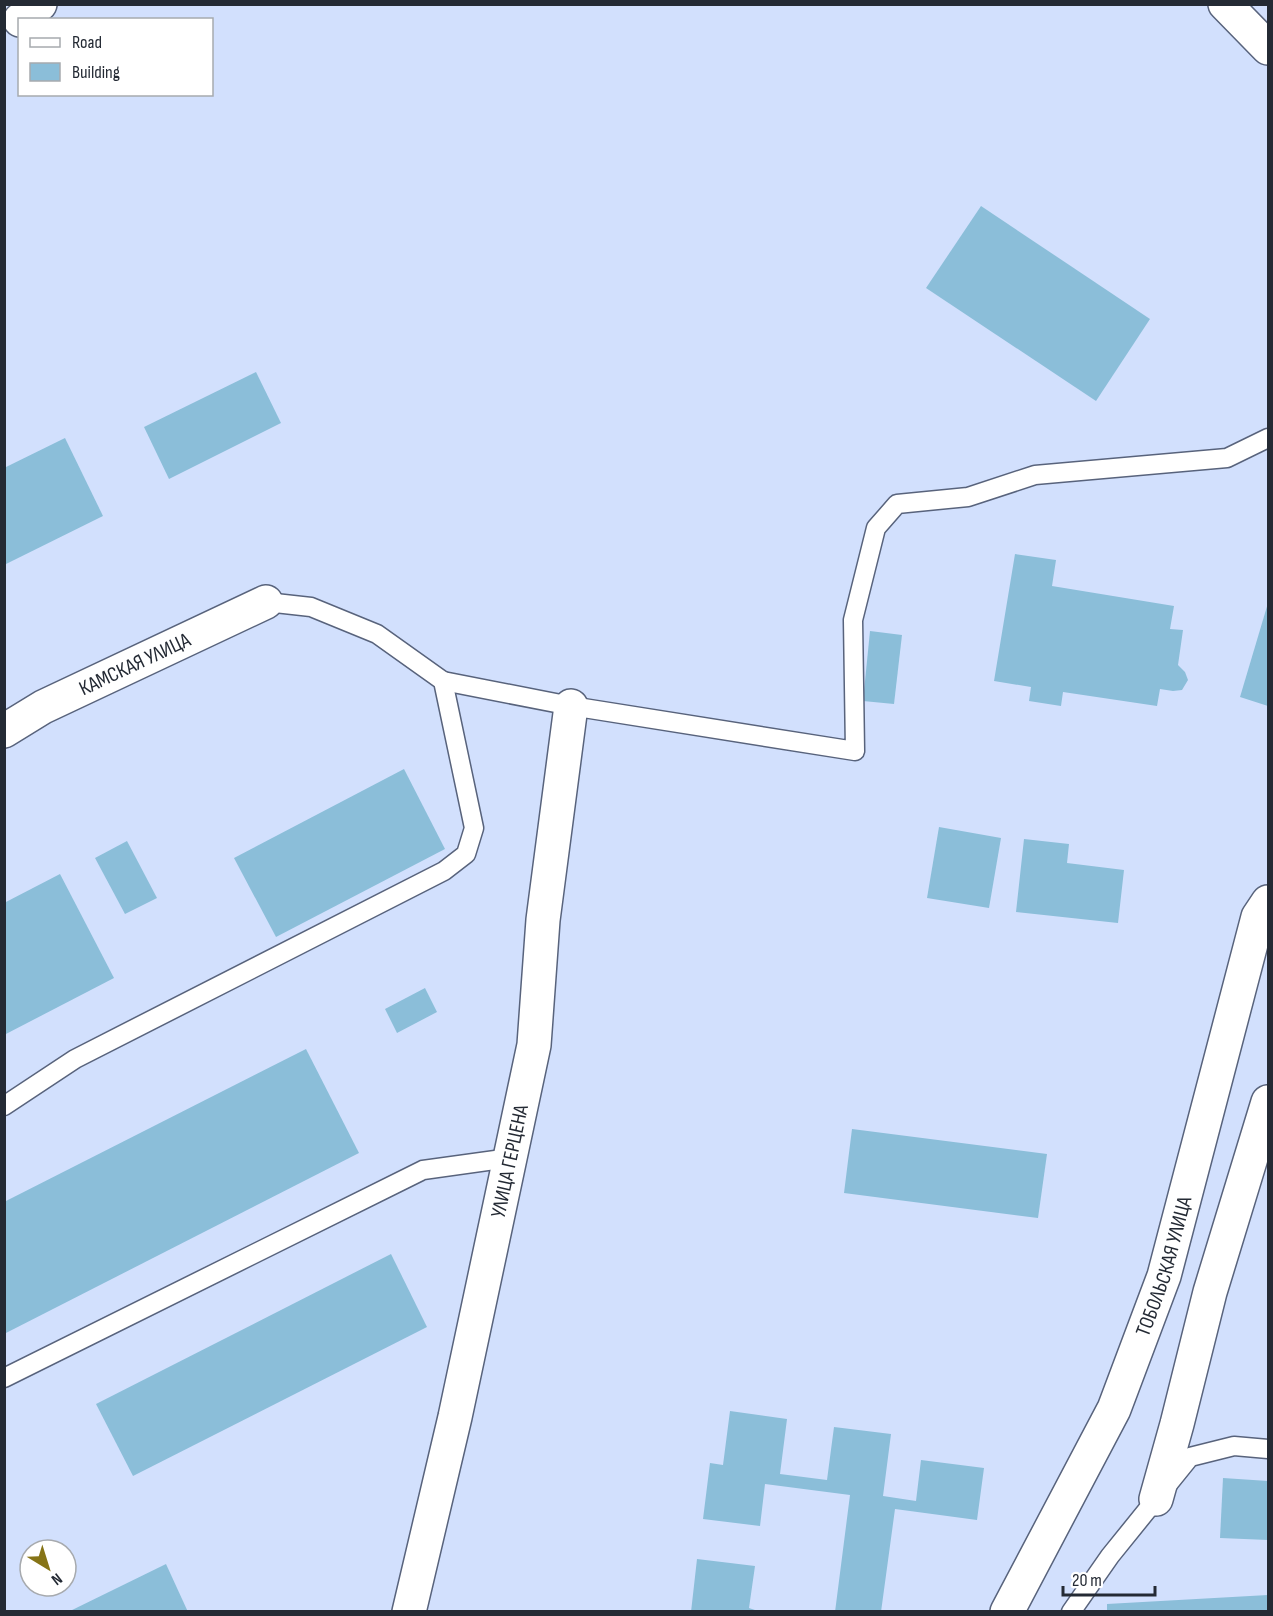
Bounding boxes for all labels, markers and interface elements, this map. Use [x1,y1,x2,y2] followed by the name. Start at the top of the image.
[18,18,213,96] legend
[72,32,102,53] text: Road
[72,62,120,83] text: Building
[75,627,195,701] street label: КАМСКАЯ УЛИЦА
[485,1101,534,1220] street label: УЛИЦА ГЕРЦЕНА
[1130,1193,1197,1339] street label: ТОБОЛЬСКАЯ УЛИЦА
[18,1538,78,1598] north arrow
[1063,1559,1154,1597] scale bar
[47,1569,66,1589] text: N
[1072,1570,1102,1591] text: 20 m

